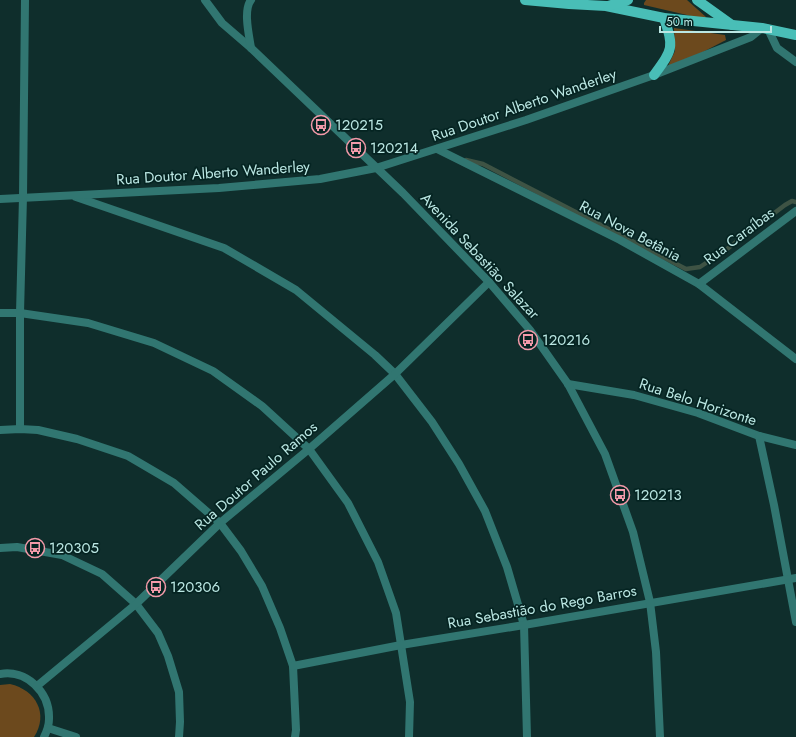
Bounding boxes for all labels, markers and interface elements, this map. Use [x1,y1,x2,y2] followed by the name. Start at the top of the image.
[660,8,771,34] scale bar
[666,13,693,31] text: 50 m
[429,63,620,147] street label: Rua Doutor Alberto Wanderley
[310,114,332,136] bus stop icon: 120215
[335,114,383,136] place label: 120215
[345,137,367,159] bus stop icon: 120214
[370,137,419,159] place label: 120214
[115,155,311,191] street label: Rua Doutor Alberto Wanderley
[415,188,545,325] street label: Avenida Sebastião Salazar
[575,195,685,267] street label: Rua Nova Betânia
[699,202,779,270] street label: Rua Caraíbas
[517,329,539,351] bus stop icon: 120216
[542,329,590,351] place label: 120216
[636,373,760,431] street label: Rua Belo Horizonte
[190,416,322,536] street label: Rua Doutor Paulo Ramos
[609,484,631,506] bus stop icon: 120213
[634,484,682,506] place label: 120213
[24,537,46,559] bus stop icon: 120305
[49,537,99,559] place label: 120305
[145,576,167,598] bus stop icon: 120306
[170,576,220,598] place label: 120306
[446,580,638,634] street label: Rua Sebastião do Rego Barros

